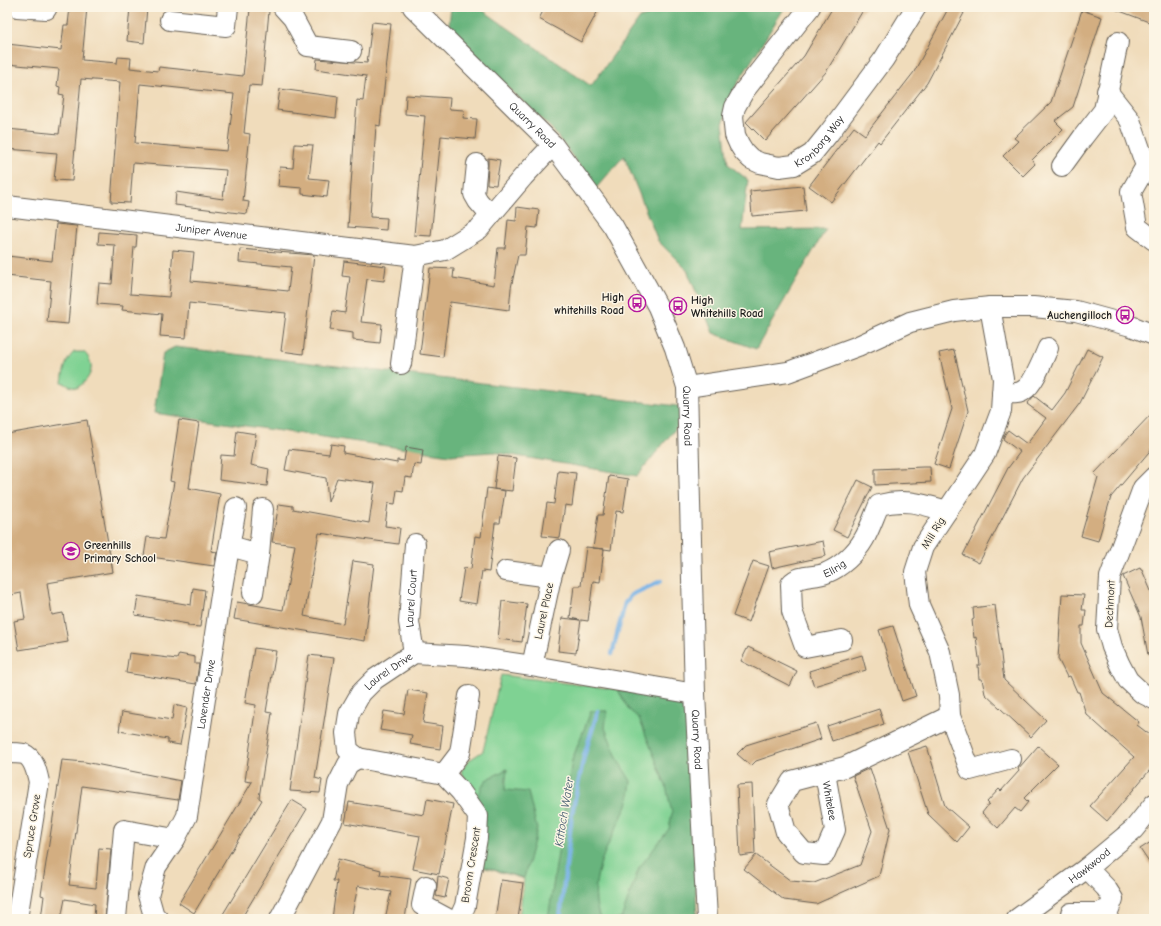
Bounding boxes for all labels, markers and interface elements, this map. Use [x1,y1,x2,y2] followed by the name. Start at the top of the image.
[507,99,559,151] street label: Quarry Road
[792,113,846,170] street label: Kronborg Way
[175,220,249,242] street label: Juniper Avenue
[554,291,624,317] place label: High whitehills Road
[627,293,647,313] bus stop icon: High whitehills Road
[691,294,763,320] place label: High Whitehills Road
[668,296,688,316] bus stop icon: High Whitehills Road
[1115,305,1135,325] bus stop icon: Auchengilloch
[1047,309,1112,322] place label: Auchengilloch
[680,385,695,446] street label: Quarry Road
[918,515,948,551] street label: Mill Rig
[84,539,156,565] place label: Greenhills Primary School
[61,541,81,561] school or university icon: Greenhills Primary School
[821,557,848,580] street label: Ellrig
[403,568,420,628] street label: Laurel Court
[1102,579,1118,628] street label: Dechmont
[532,581,556,640] street label: Laurel Place
[361,649,415,693] street label: Laurel Drive
[194,658,218,730] street label: Lavender Drive
[689,709,706,770] street label: Quarry Road
[552,775,577,848] water label: Kittoch Water
[820,780,840,822] street label: Whitelee
[21,793,44,859] street label: Spruce Grove
[459,825,484,904] street label: Broom Crescent
[1066,845,1113,886] street label: Hawkwood

